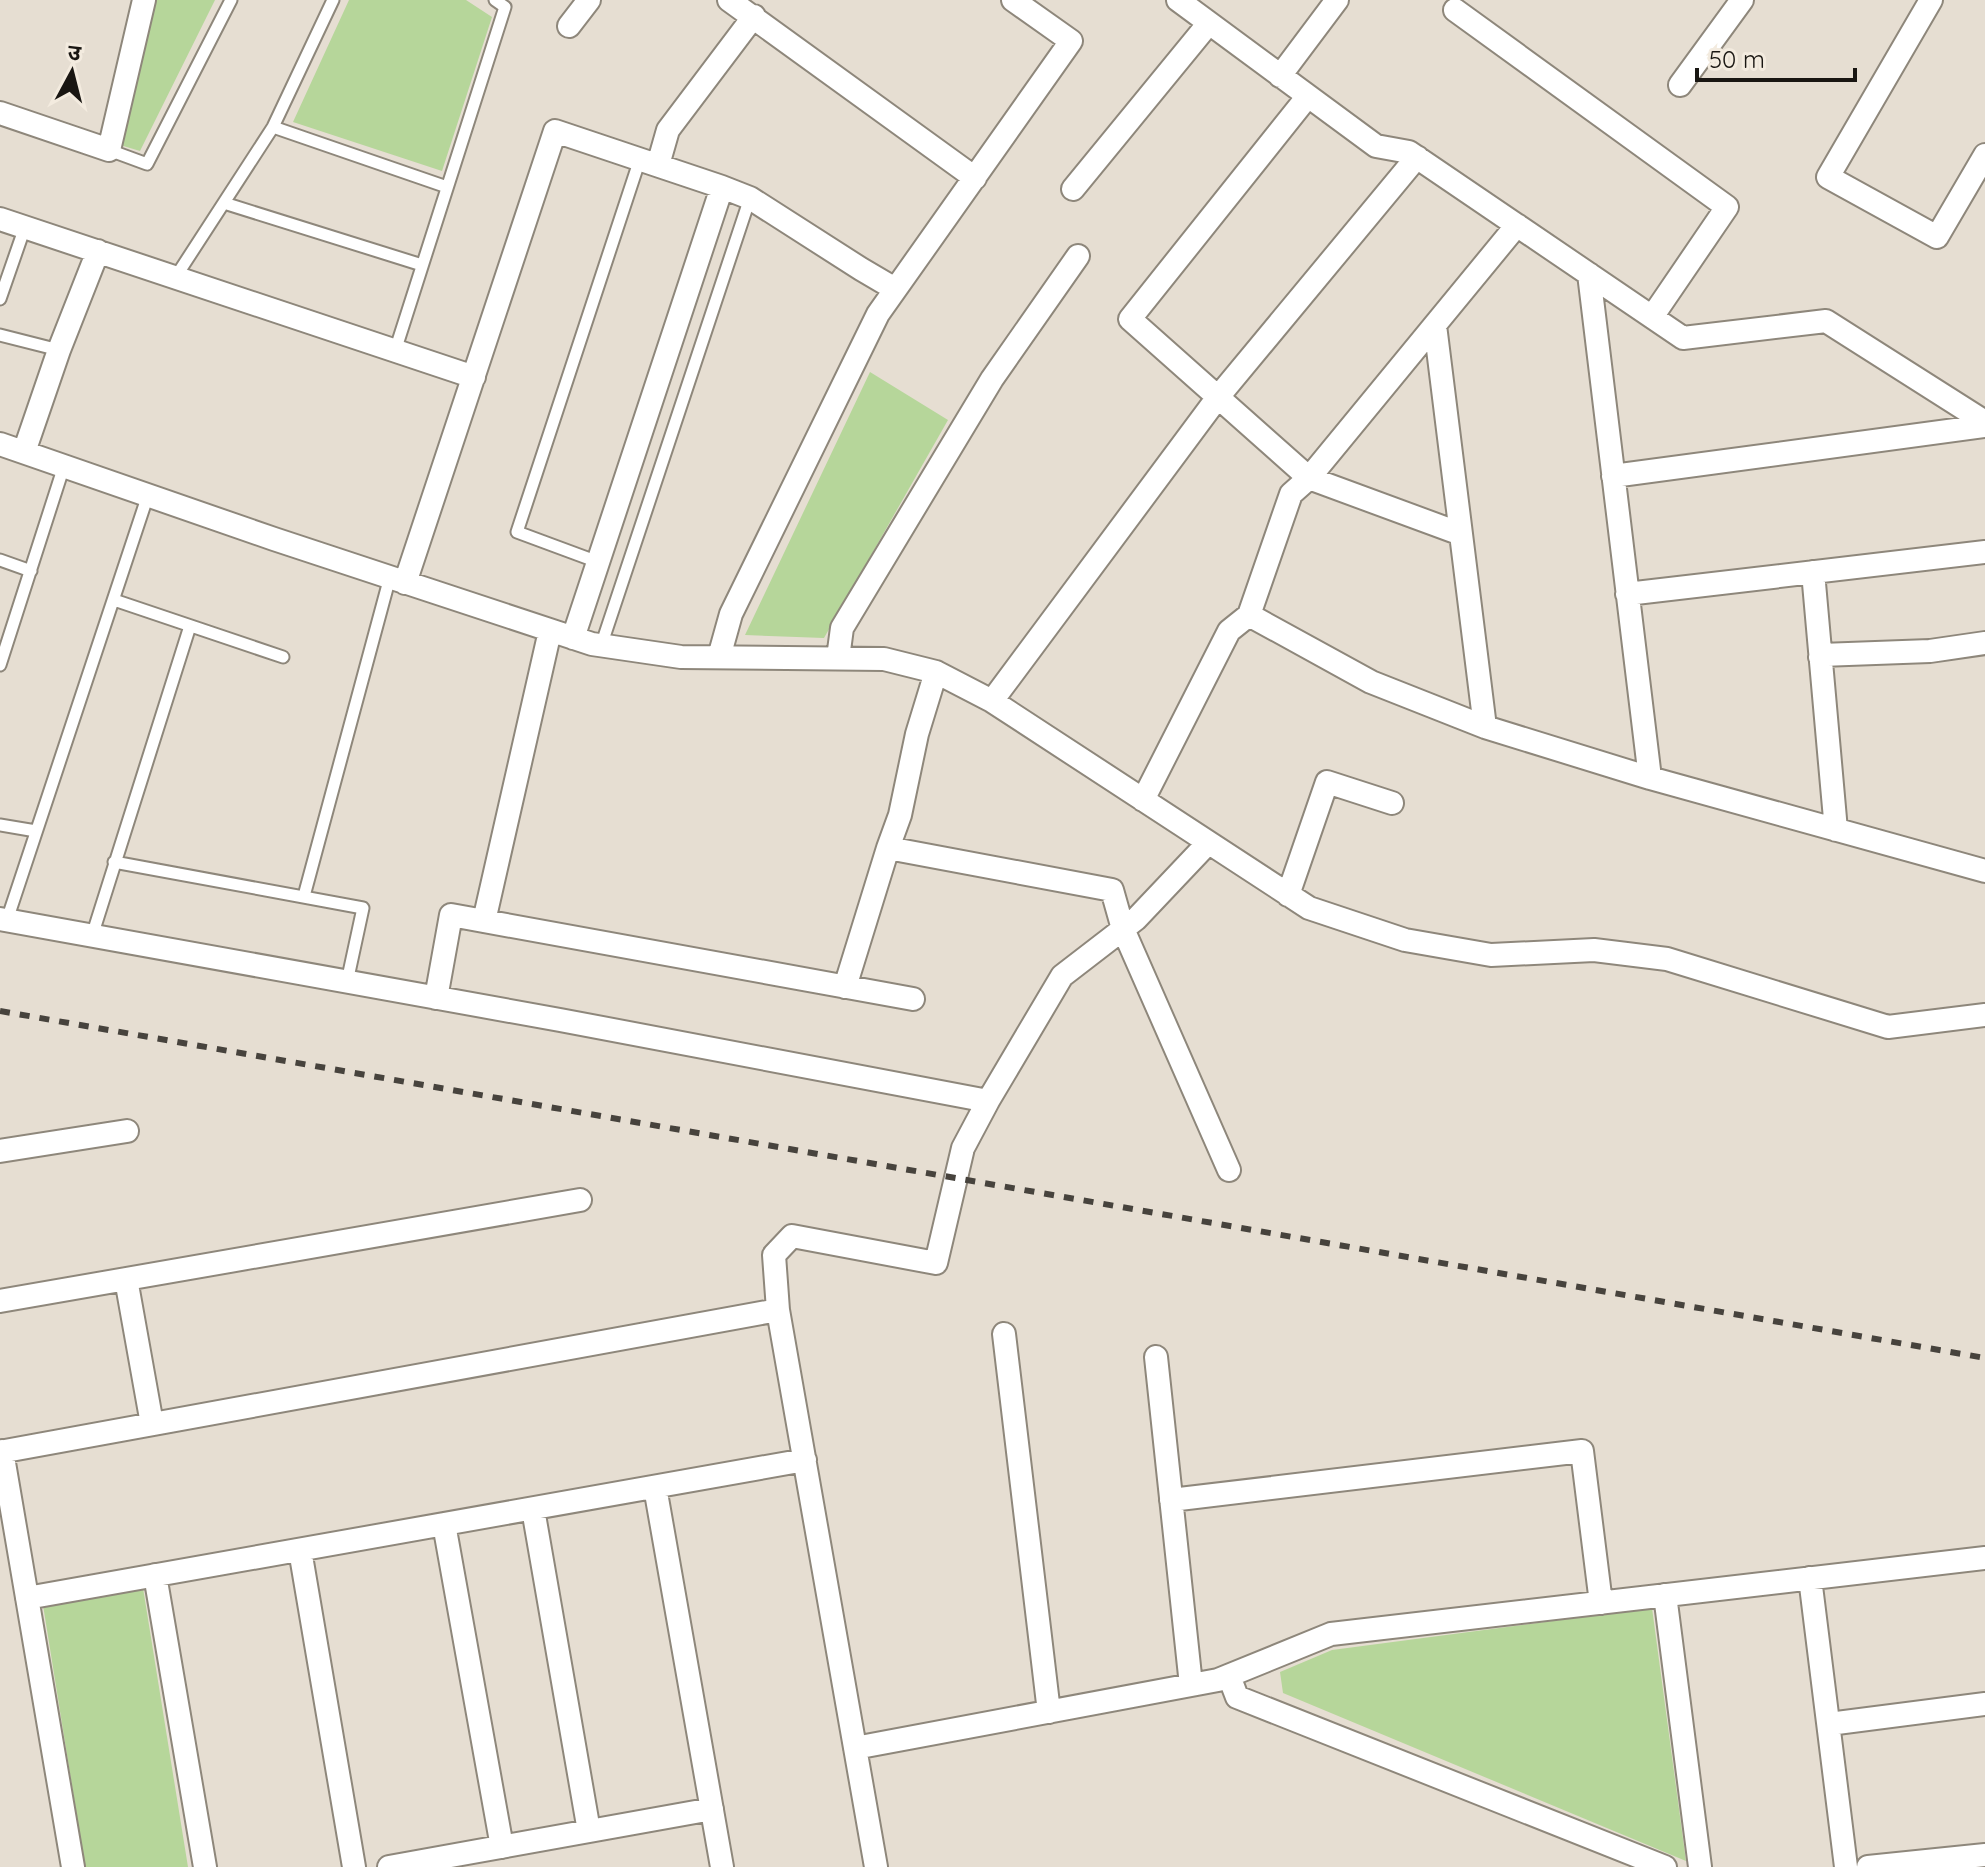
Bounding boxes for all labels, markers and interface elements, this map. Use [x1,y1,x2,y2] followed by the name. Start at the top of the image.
[32,32,112,112] north arrow
[1697,32,1855,82] scale bar
[66,37,84,67] text: उ
[1709,44,1765,74] text: 50 m

